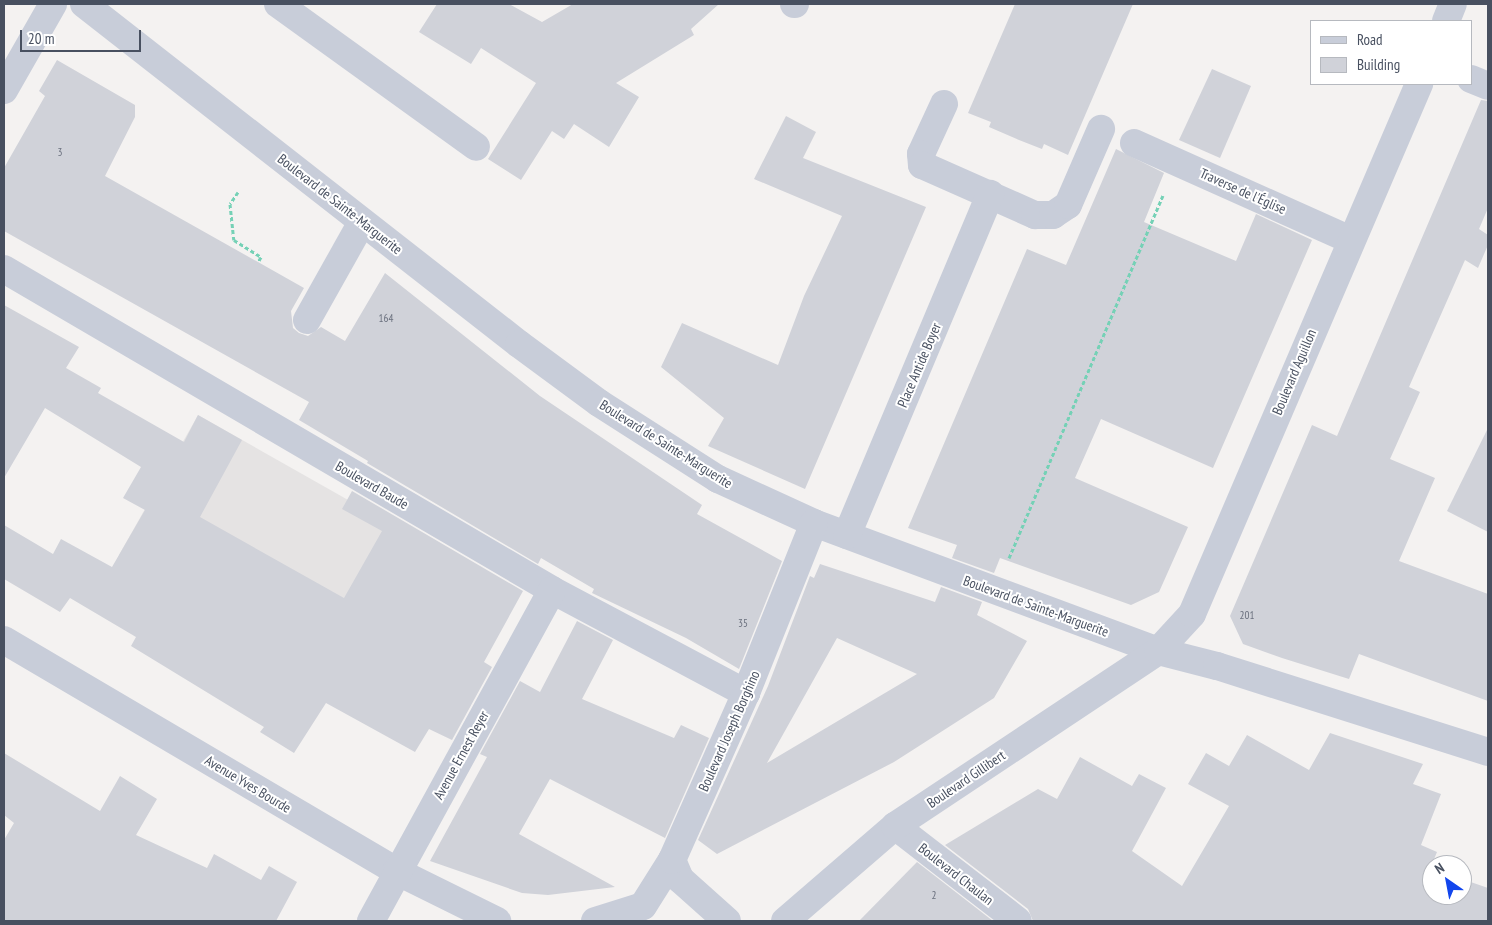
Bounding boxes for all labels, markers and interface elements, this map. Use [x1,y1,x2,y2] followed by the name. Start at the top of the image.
[22,20,144,52] scale bar
[1310,20,1472,85] legend
[28,29,54,48] text: 20 m
[1357,30,1383,49] text: Road
[1357,55,1400,74] text: Building
[58,145,62,159] house number: 3
[274,150,406,258] street label: Boulevard de Sainte-Marguerite
[1197,165,1289,217] street label: Traverse de l'Église
[379,311,393,325] house number: 164
[894,320,944,410] street label: Place Antide Boyer
[1268,326,1320,418] street label: Boulevard Aguillon
[597,396,735,492] street label: Boulevard de Sainte-Marguerite
[332,457,412,513] street label: Boulevard Baude
[961,572,1111,640] street label: Boulevard de Sainte-Marguerite
[1240,608,1254,622] house number: 201
[738,616,748,630] house number: 35
[695,668,763,794] street label: Boulevard Joseph Borghino
[430,708,492,802] street label: Avenue Ernest Reyer
[924,747,1008,811] street label: Boulevard Gillibert
[202,752,294,816] street label: Avenue Yves Bourde
[915,839,997,909] street label: Boulevard Chaulan
[1422,855,1472,905] north arrow
[1431,859,1447,878] text: N
[932,888,936,902] house number: 2

